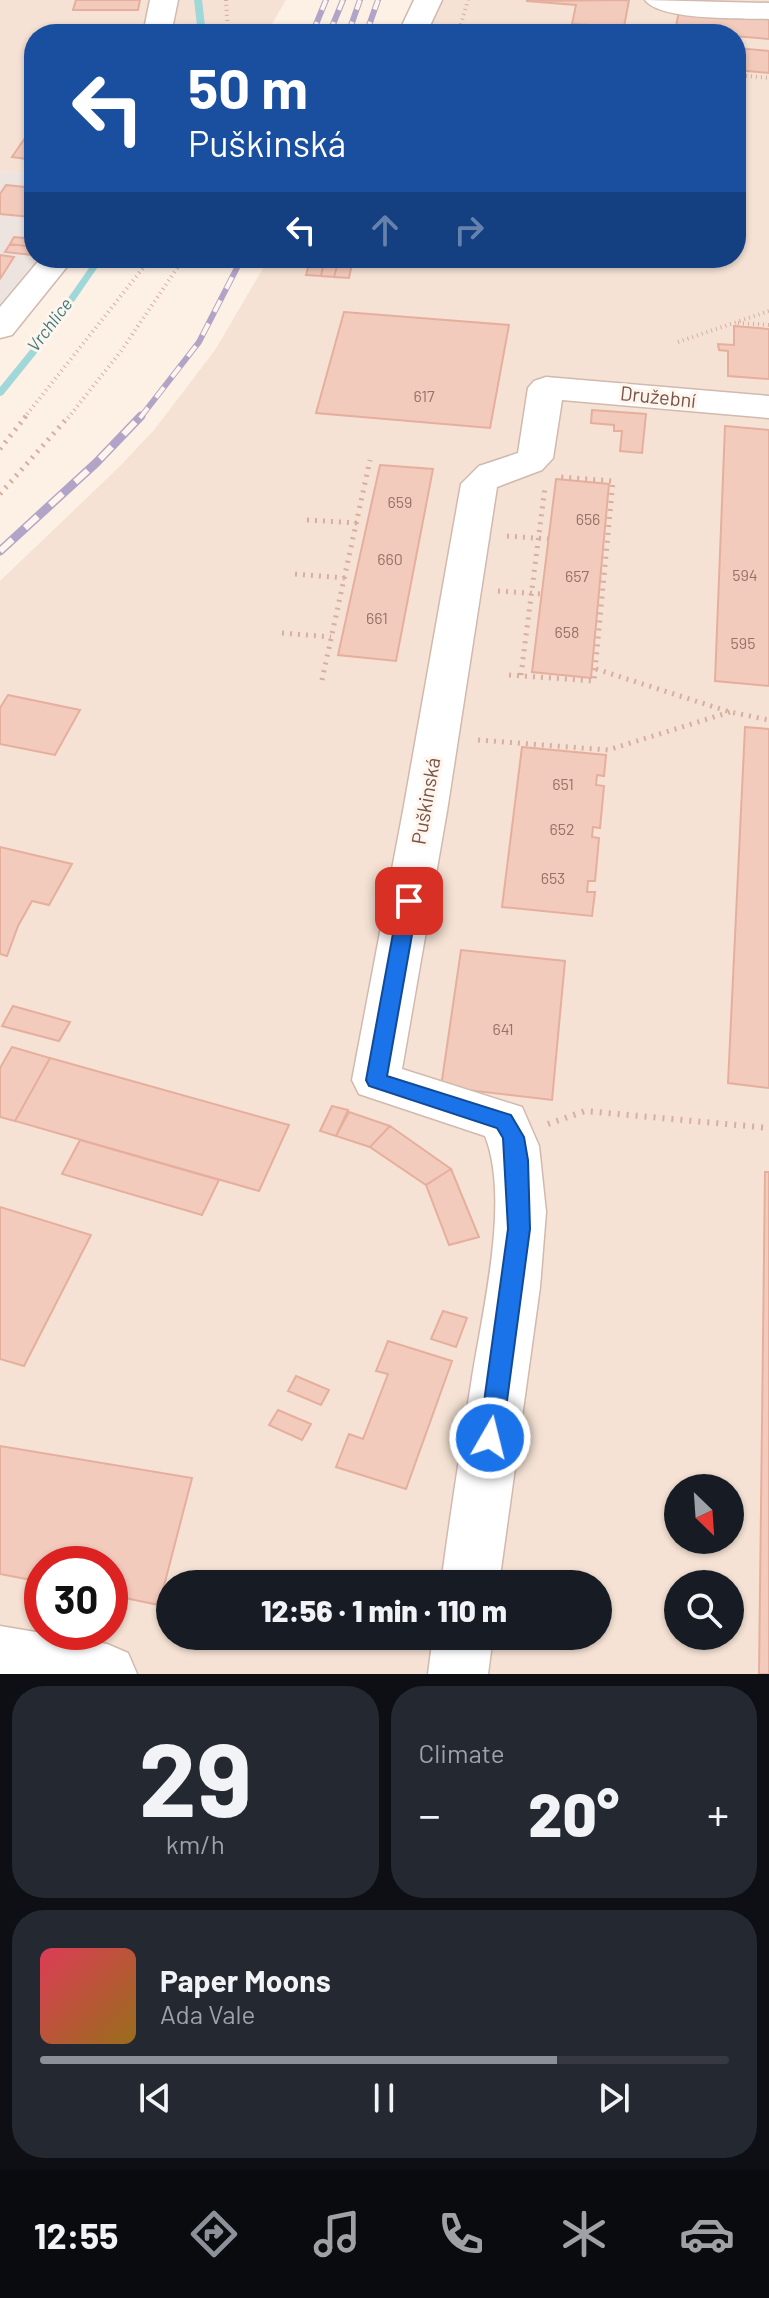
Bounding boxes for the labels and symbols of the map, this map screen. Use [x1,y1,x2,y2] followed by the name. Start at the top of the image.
[22,293,77,356] water label: Vrchlice
[619,380,697,412] street label: Družební
[413,386,435,405] house number: 617
[388,492,412,511] house number: 659
[576,509,600,528] house number: 656
[377,549,403,568] house number: 660
[732,565,758,584] house number: 594
[565,566,589,585] house number: 657
[366,608,388,627] house number: 661
[555,622,579,641] house number: 658
[731,633,755,652] house number: 595
[406,756,444,846] street label: Puškinská
[552,774,574,793] house number: 651
[549,819,575,838] house number: 652
[375,867,443,935] pin
[541,868,565,887] house number: 653
[492,1019,514,1038] house number: 641
[448,1396,532,1480] position arrow
[664,1474,744,1554] north arrow
[24,1546,128,1650] speed limit sign: 30

